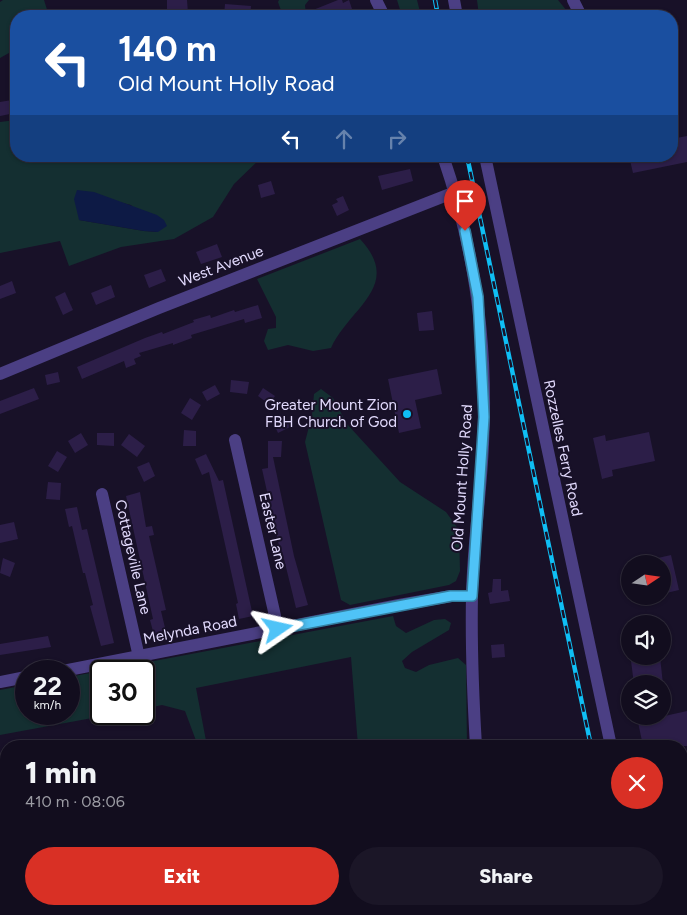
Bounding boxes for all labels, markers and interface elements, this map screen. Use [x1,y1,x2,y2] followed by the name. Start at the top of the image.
[118,28,216,70] text: 140 m
[35,30,100,95] icon: left
[118,70,335,97] text: Old Mount Holly Road
[277,125,305,153] icon: left
[330,125,358,153] icon: ahead
[383,125,411,153] icon: right
[444,180,486,231] pin
[451,187,479,215] icon: arrive
[176,242,266,290] street label: West Avenue
[540,378,586,518] street label: Rozzelles Ferry Road
[264,396,397,431] place label: Greater Mount Zion FBH Church of God
[448,404,476,552] street label: Old Mount Holly Road
[401,408,413,420] marker: Greater Mount Zion FBH Church of God
[255,491,291,571] street label: Easter Lane
[111,498,155,616] street label: Cottageville Lane
[621,555,671,605] north arrow
[621,555,671,725] map controls
[251,602,303,654] position arrow
[142,612,238,648] street label: Melynda Road
[621,615,671,665] button: sound
[90,660,155,725] speed limit sign: 30
[33,671,62,701] text: 22
[621,675,671,725] button: layers
[34,698,61,712] text: km/h
[25,754,97,791] text: 1 min
[611,757,663,809] button: close
[25,792,125,811] text: 410 m · 08:06
[25,847,339,905] button: Exit
[349,847,663,905] button: Share

